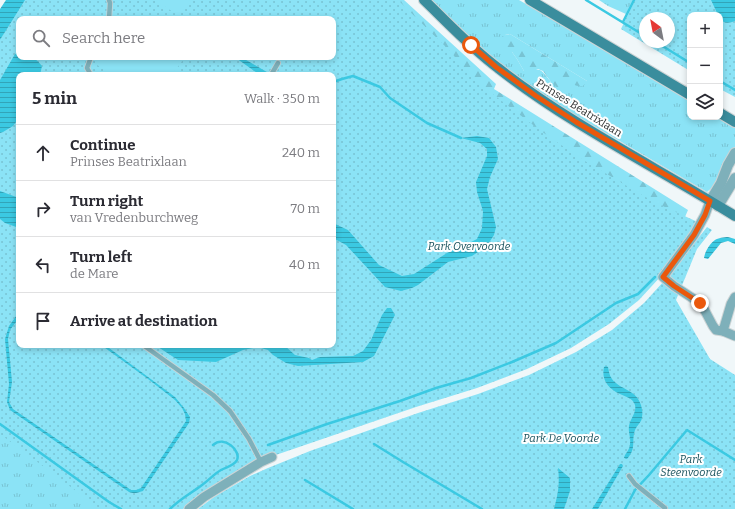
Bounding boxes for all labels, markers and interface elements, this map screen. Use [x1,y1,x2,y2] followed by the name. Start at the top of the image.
[639,12,675,48] north arrow
[687,12,723,120] map controls
[687,12,723,48] button: +
[16,16,336,60] search box
[30,27,52,49] icon: search
[62,29,145,47] text: Search here
[462,36,480,54] route start
[687,48,723,84] button: −
[534,76,624,140] street label: Prinses Beatrixlaan
[687,84,723,120] button: layers
[32,88,77,109] text: 5 min
[244,91,320,106] text: Walk · 350 m
[70,136,136,154] text: Continue
[32,142,54,164] icon: ahead
[282,145,320,160] text: 240 m
[70,154,187,169] text: Prinses Beatrixlaan
[70,192,143,210] text: Turn right
[32,198,54,220] icon: right
[290,201,320,216] text: 70 m
[70,210,198,225] text: van Vredenburchweg
[428,240,511,253] park label: Park Overvoorde
[70,248,132,266] text: Turn left
[32,254,54,276] icon: left
[289,257,320,272] text: 40 m
[70,266,118,281] text: de Mare
[691,294,709,312] route end
[32,310,54,332] icon: arrive
[70,312,217,330] text: Arrive at destination
[523,432,599,445] park label: Park De Voorde
[660,453,722,479] park label: Park Steenvoorde

